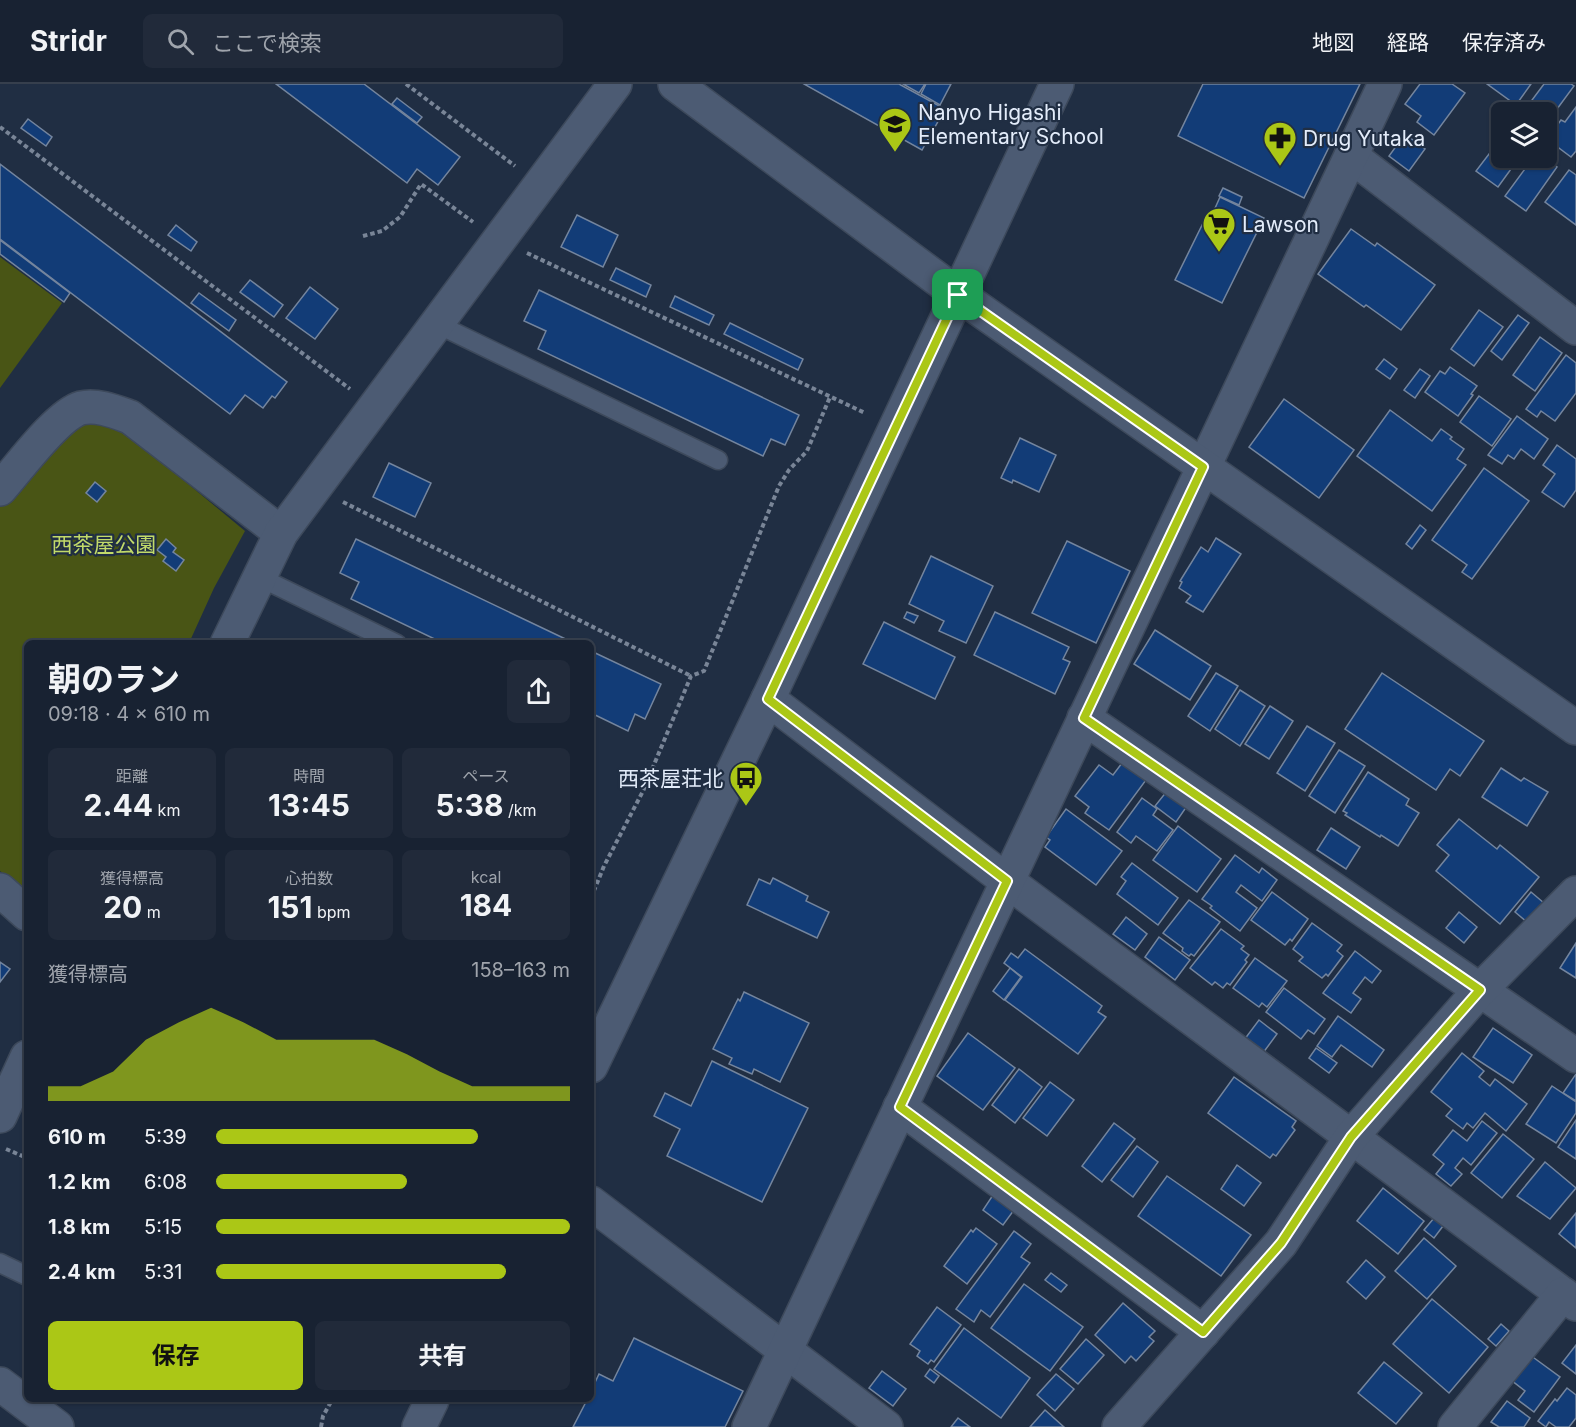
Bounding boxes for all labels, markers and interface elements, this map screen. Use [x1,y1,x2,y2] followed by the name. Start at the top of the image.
[143,14,563,68] search box
[30,24,107,58] text: Stridr
[164,25,197,58] icon: search
[212,30,322,56] text: ここで検索
[1312,30,1354,55] text: 地図
[1387,30,1429,55] text: 経路
[1462,30,1546,55] text: 保存済み
[918,100,1104,149] place label: Nanyo Higashi Elementary School
[1491,102,1557,168] map controls
[1491,102,1557,168] button: layers
[877,106,913,153] school or university icon: Nanyo Higashi Elementary School
[1262,120,1298,167] pharmacy icon: Drug Yutaka
[1303,126,1425,151] place label: Drug Yutaka
[1201,206,1237,253] supermarket icon: Lawson
[1242,212,1319,237] place label: Lawson
[932,269,983,320] pin
[941,278,974,311] icon: arrive
[52,532,157,557] park label: 西茶屋公園
[48,659,180,699] text: 朝のラン
[507,660,570,723] button: share
[48,702,210,726] text: 09:18 · 4 × 610 m
[728,760,764,807] bus stop icon: 西茶屋荘北
[116,766,148,786] text: 距離
[293,766,325,786] text: 時間
[462,766,510,786] text: ペース
[618,766,723,791] place label: 西茶屋荘北
[84,787,153,823] text: 2.44
[268,787,350,823] text: 13:45
[435,787,504,823] text: 5:38
[153,800,180,820] text: km
[504,800,537,820] text: /km
[471,867,501,887] text: kcal
[100,868,164,888] text: 獲得標高
[285,868,333,888] text: 心拍数
[460,887,512,923] text: 184
[103,889,142,925] text: 20
[267,889,312,925] text: 151
[142,902,161,922] text: m
[312,902,351,922] text: bpm
[471,958,570,982] text: 158–163 m
[48,962,128,986] text: 獲得標高
[48,1125,106,1149] text: 610 m
[144,1125,187,1149] text: 5:39
[48,1170,111,1194] text: 1.2 km
[144,1170,187,1194] text: 6:08
[48,1215,110,1239] text: 1.8 km
[144,1215,182,1239] text: 5:15
[48,1260,115,1284] text: 2.4 km
[144,1260,182,1284] text: 5:31
[48,1321,303,1390] button: 保存
[315,1321,570,1390] button: 共有

